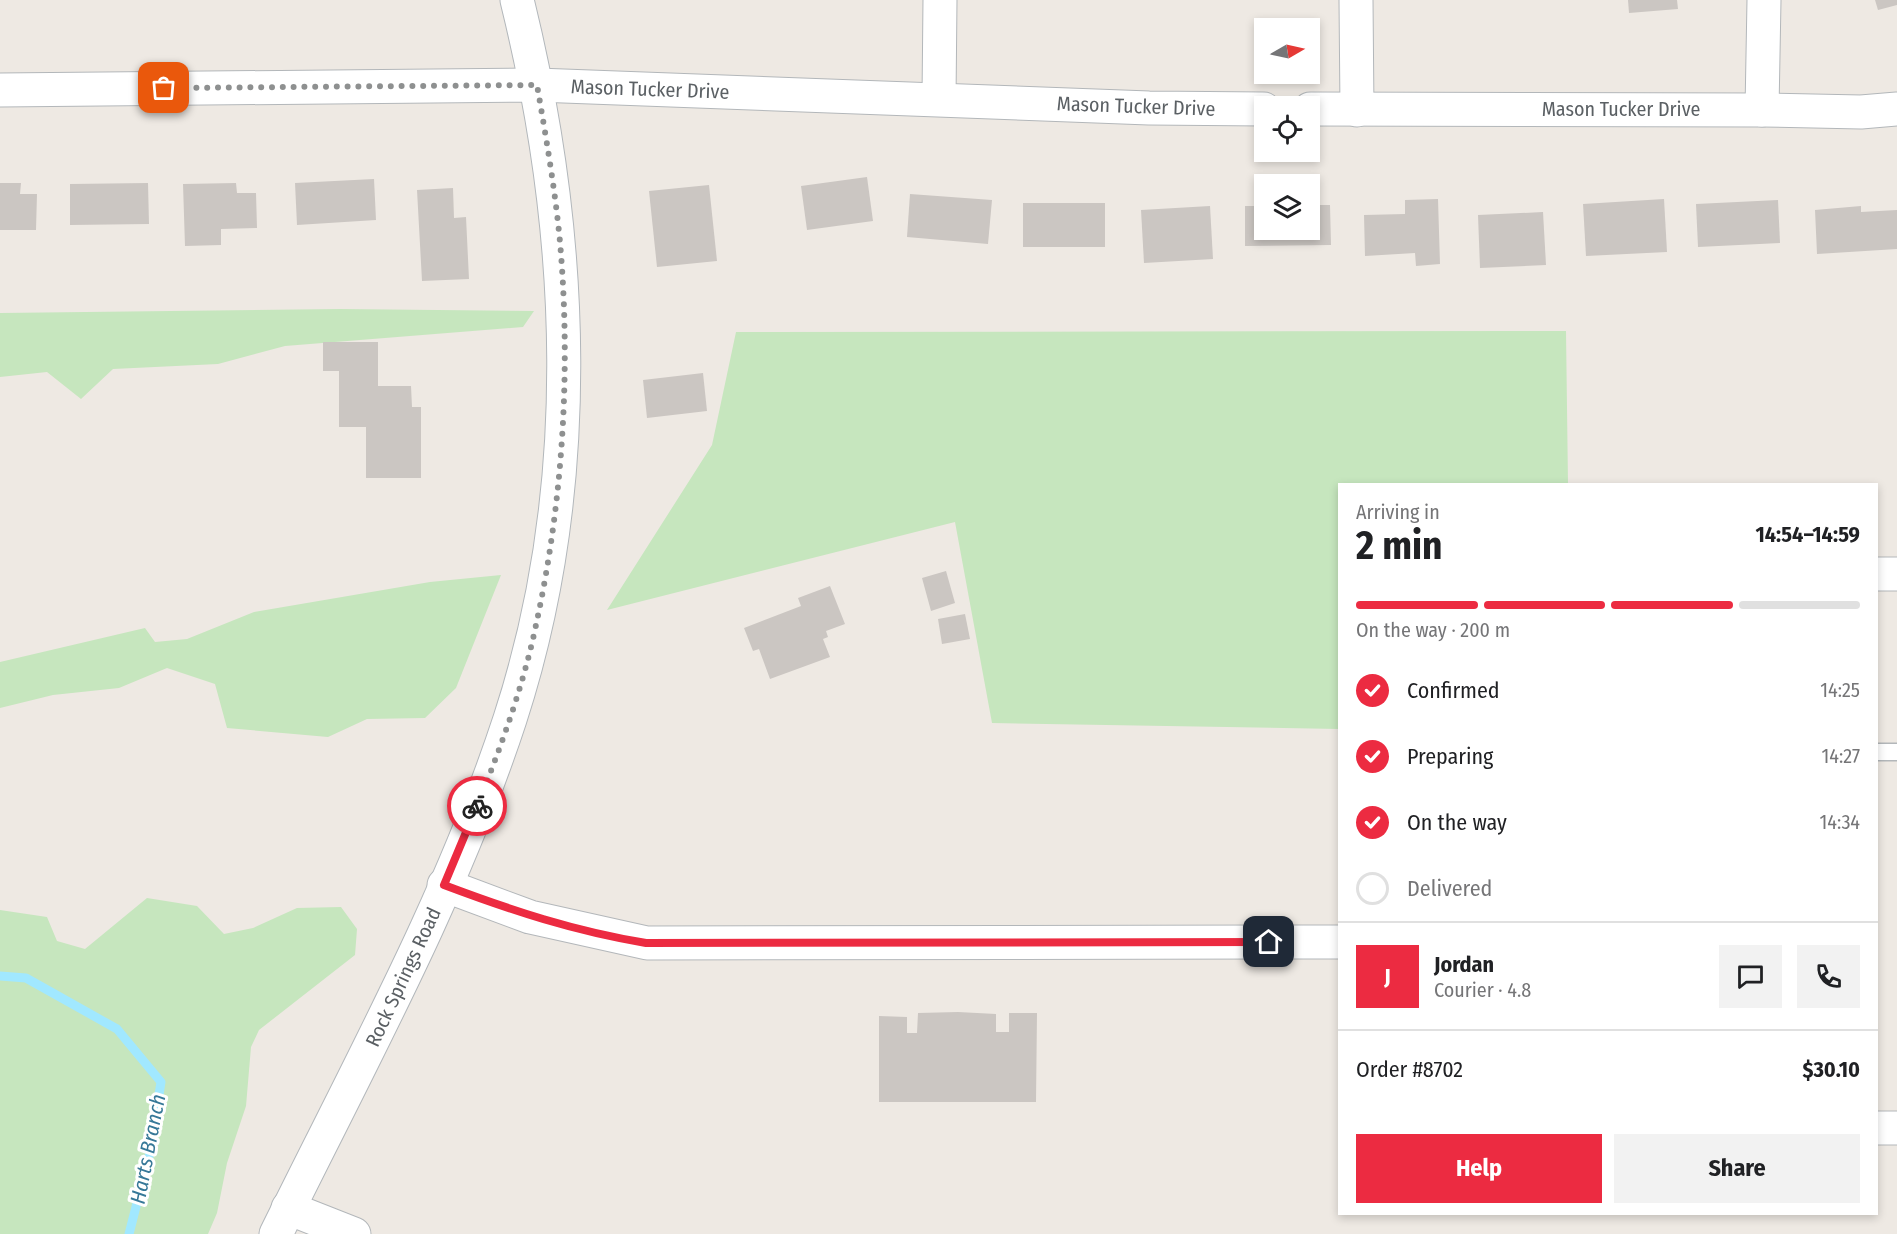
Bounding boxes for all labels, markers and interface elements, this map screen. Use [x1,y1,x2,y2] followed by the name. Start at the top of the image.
[1254,18,1320,84] north arrow
[1254,18,1320,240] map controls
[138,62,189,113] pin
[147,71,180,104] icon: bag
[570,74,730,104] street label: Mason Tucker Drive
[1056,91,1216,121] street label: Mason Tucker Drive
[1254,96,1320,162] button: locate
[1542,97,1700,121] street label: Mason Tucker Drive
[1254,174,1320,240] button: layers
[1356,500,1440,524] text: Arriving in
[1755,521,1860,548] text: 14:54–14:59
[1356,523,1442,569] text: 2 min
[1356,618,1510,642] text: On the way · 200 m
[1356,674,1389,707] icon: check
[1407,677,1500,704] text: Confirmed
[1820,678,1860,702] text: 14:25
[1356,740,1389,773] icon: check
[1407,743,1493,770] text: Preparing
[1822,744,1860,768] text: 14:27
[447,776,507,836] courier
[461,790,494,823] icon: bike
[1356,806,1389,839] icon: check
[1407,809,1507,836] text: On the way
[1820,810,1860,834] text: 14:34
[1407,875,1492,902] text: Delivered
[360,904,446,1050] street label: Rock Springs Road
[1243,916,1294,967] pin
[1252,925,1285,958] icon: home
[1719,945,1782,1008] button: chat
[1797,945,1860,1008] button: phone
[1434,951,1494,978] text: Jordan
[1384,963,1391,990] text: J
[1434,978,1531,1002] text: Courier · 4.8
[1356,1056,1463,1083] text: Order #8702
[1802,1056,1860,1083] text: $30.10
[125,1092,171,1206] water label: Harts Branch
[1356,1134,1602,1203] button: Help
[1614,1134,1860,1203] button: Share

